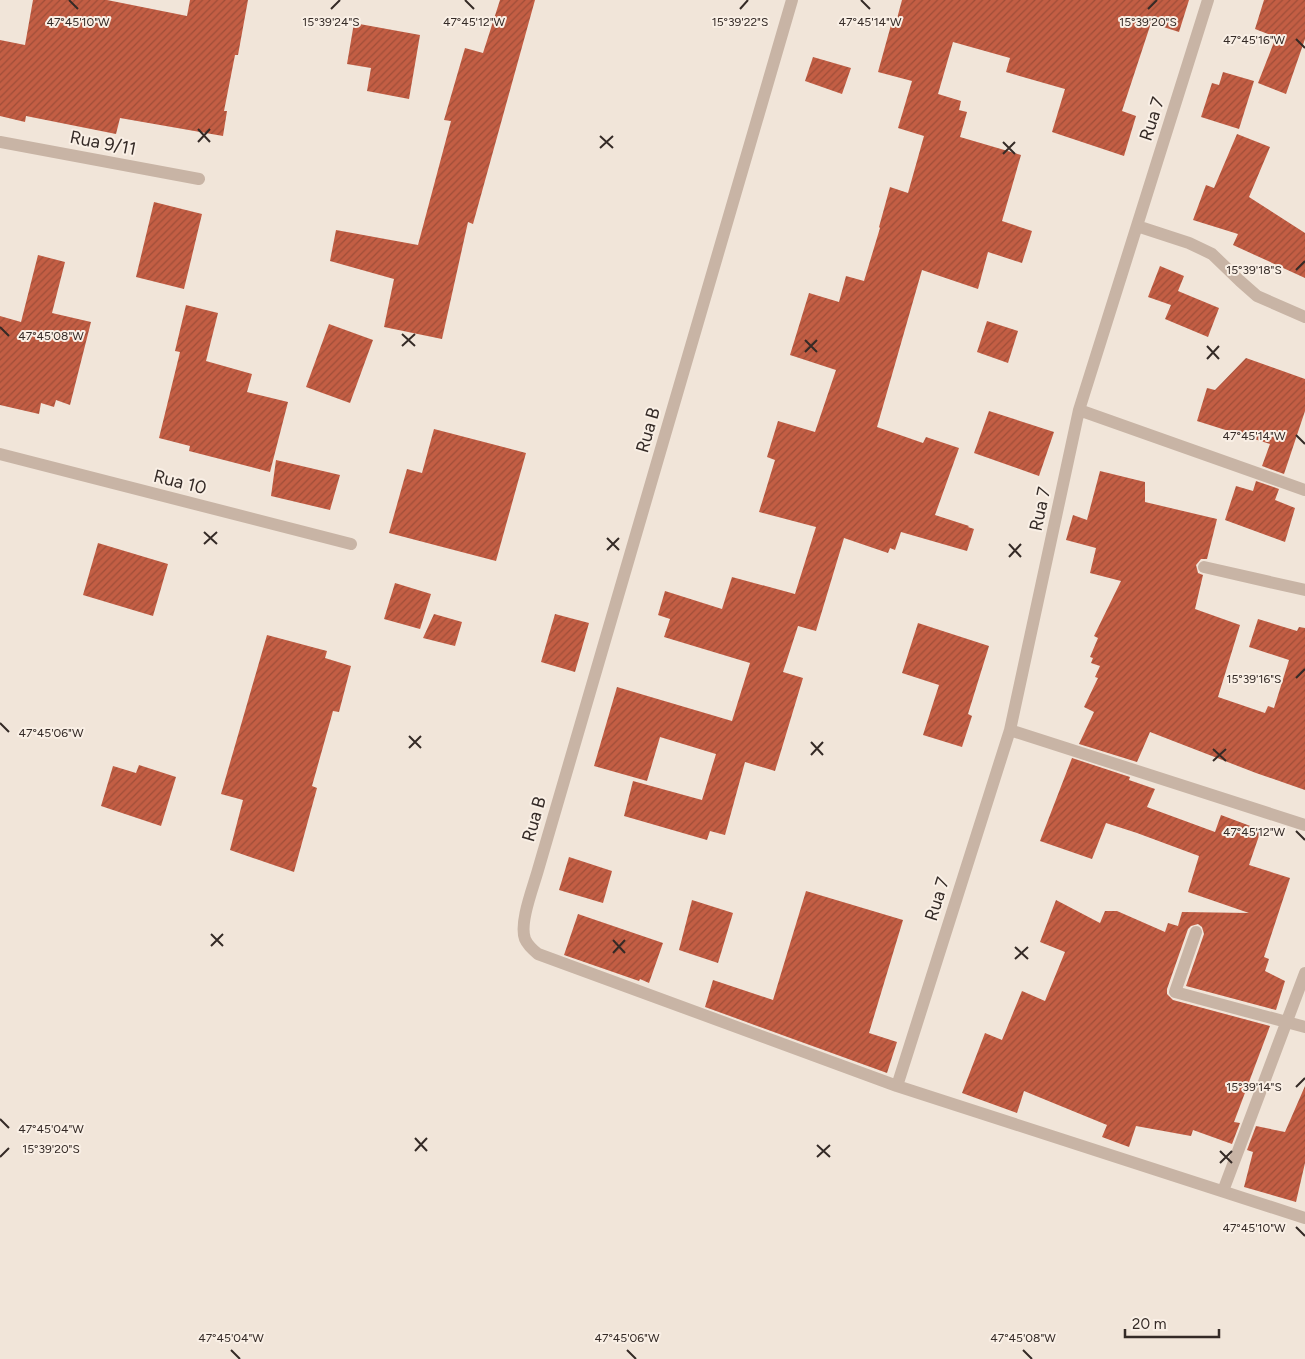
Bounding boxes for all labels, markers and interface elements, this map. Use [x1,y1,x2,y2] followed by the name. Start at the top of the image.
[46,15,110,29] text: 47°45'10"W
[302,15,360,29] text: 15°39'24"S
[443,15,506,29] text: 47°45'12"W
[712,15,768,29] text: 15°39'22"S
[839,15,902,29] text: 47°45'14"W
[1119,15,1177,29] text: 15°39'20"S
[1223,33,1286,47] text: 47°45'16"W
[1135,94,1169,144] street label: Rua 7
[68,126,138,160] street label: Rua 9/11
[1226,263,1282,277] text: 15°39'18"S
[18,329,84,343] text: 47°45'08"W
[631,405,665,455] street label: Rua B
[1223,429,1286,443] text: 47°45'14"W
[151,465,209,499] street label: Rua 10
[1025,485,1055,533] street label: Rua 7
[1227,672,1281,686] text: 15°39'16"S
[19,726,84,740] text: 47°45'06"W
[517,794,551,844] street label: Rua B
[1223,825,1286,839] text: 47°45'12"W
[920,874,954,924] street label: Rua 7
[1226,1080,1282,1094] text: 15°39'14"S
[18,1122,84,1136] text: 47°45'04"W
[22,1142,80,1156] text: 15°39'20"S
[1222,1221,1286,1235] text: 47°45'10"W
[1125,1306,1219,1338] scale bar
[1132,1315,1166,1333] text: 20 m
[198,1331,264,1345] text: 47°45'04"W
[595,1331,660,1345] text: 47°45'06"W
[990,1331,1056,1345] text: 47°45'08"W

